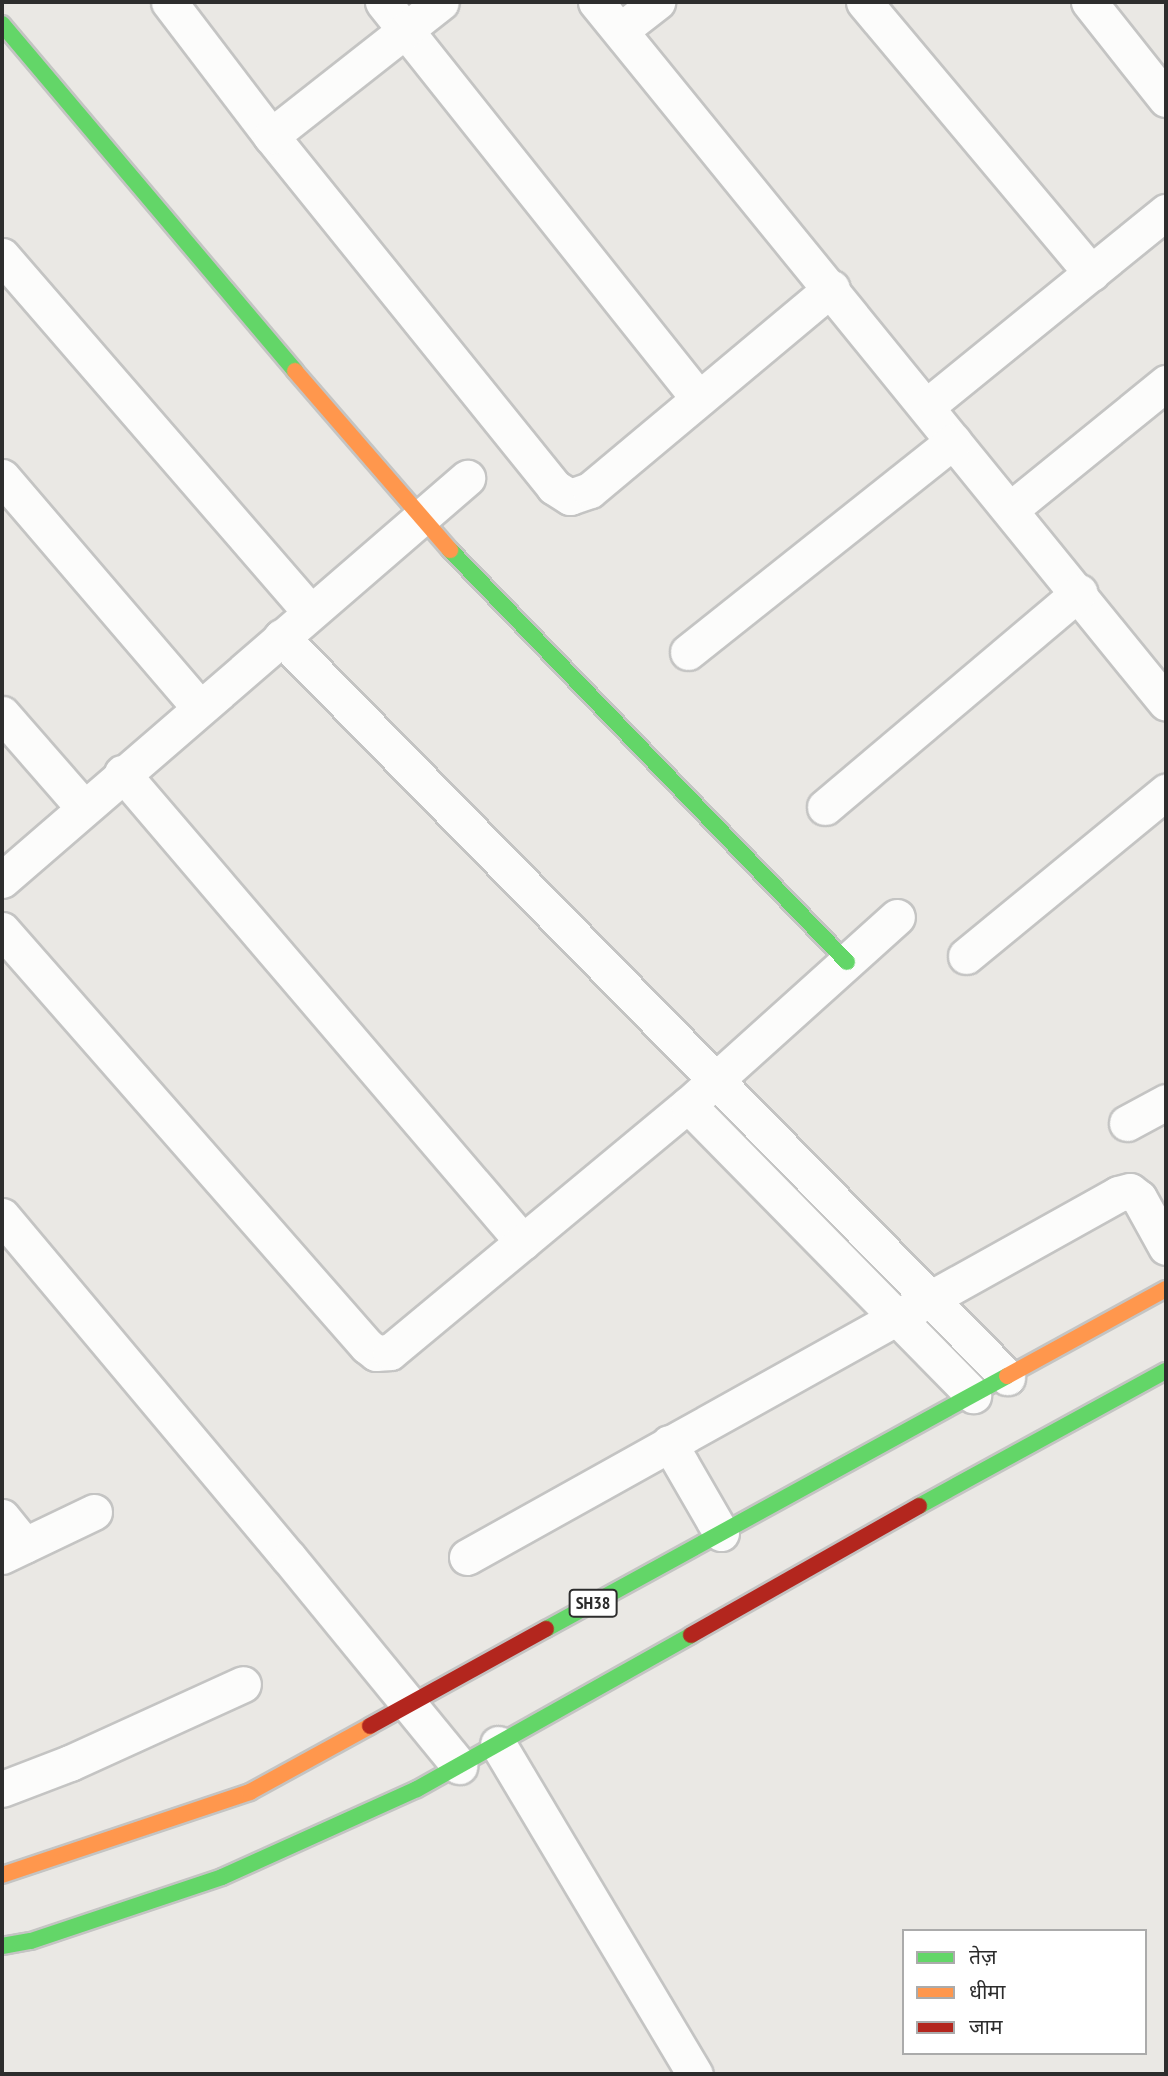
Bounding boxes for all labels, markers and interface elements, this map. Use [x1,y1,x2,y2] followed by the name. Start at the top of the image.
[568,1588,618,1618] road number: SH38
[902,1929,1147,2055] legend
[969,1943,997,1970] text: तेज़
[969,1978,1005,2005] text: धीमा
[969,2013,1003,2040] text: जाम

